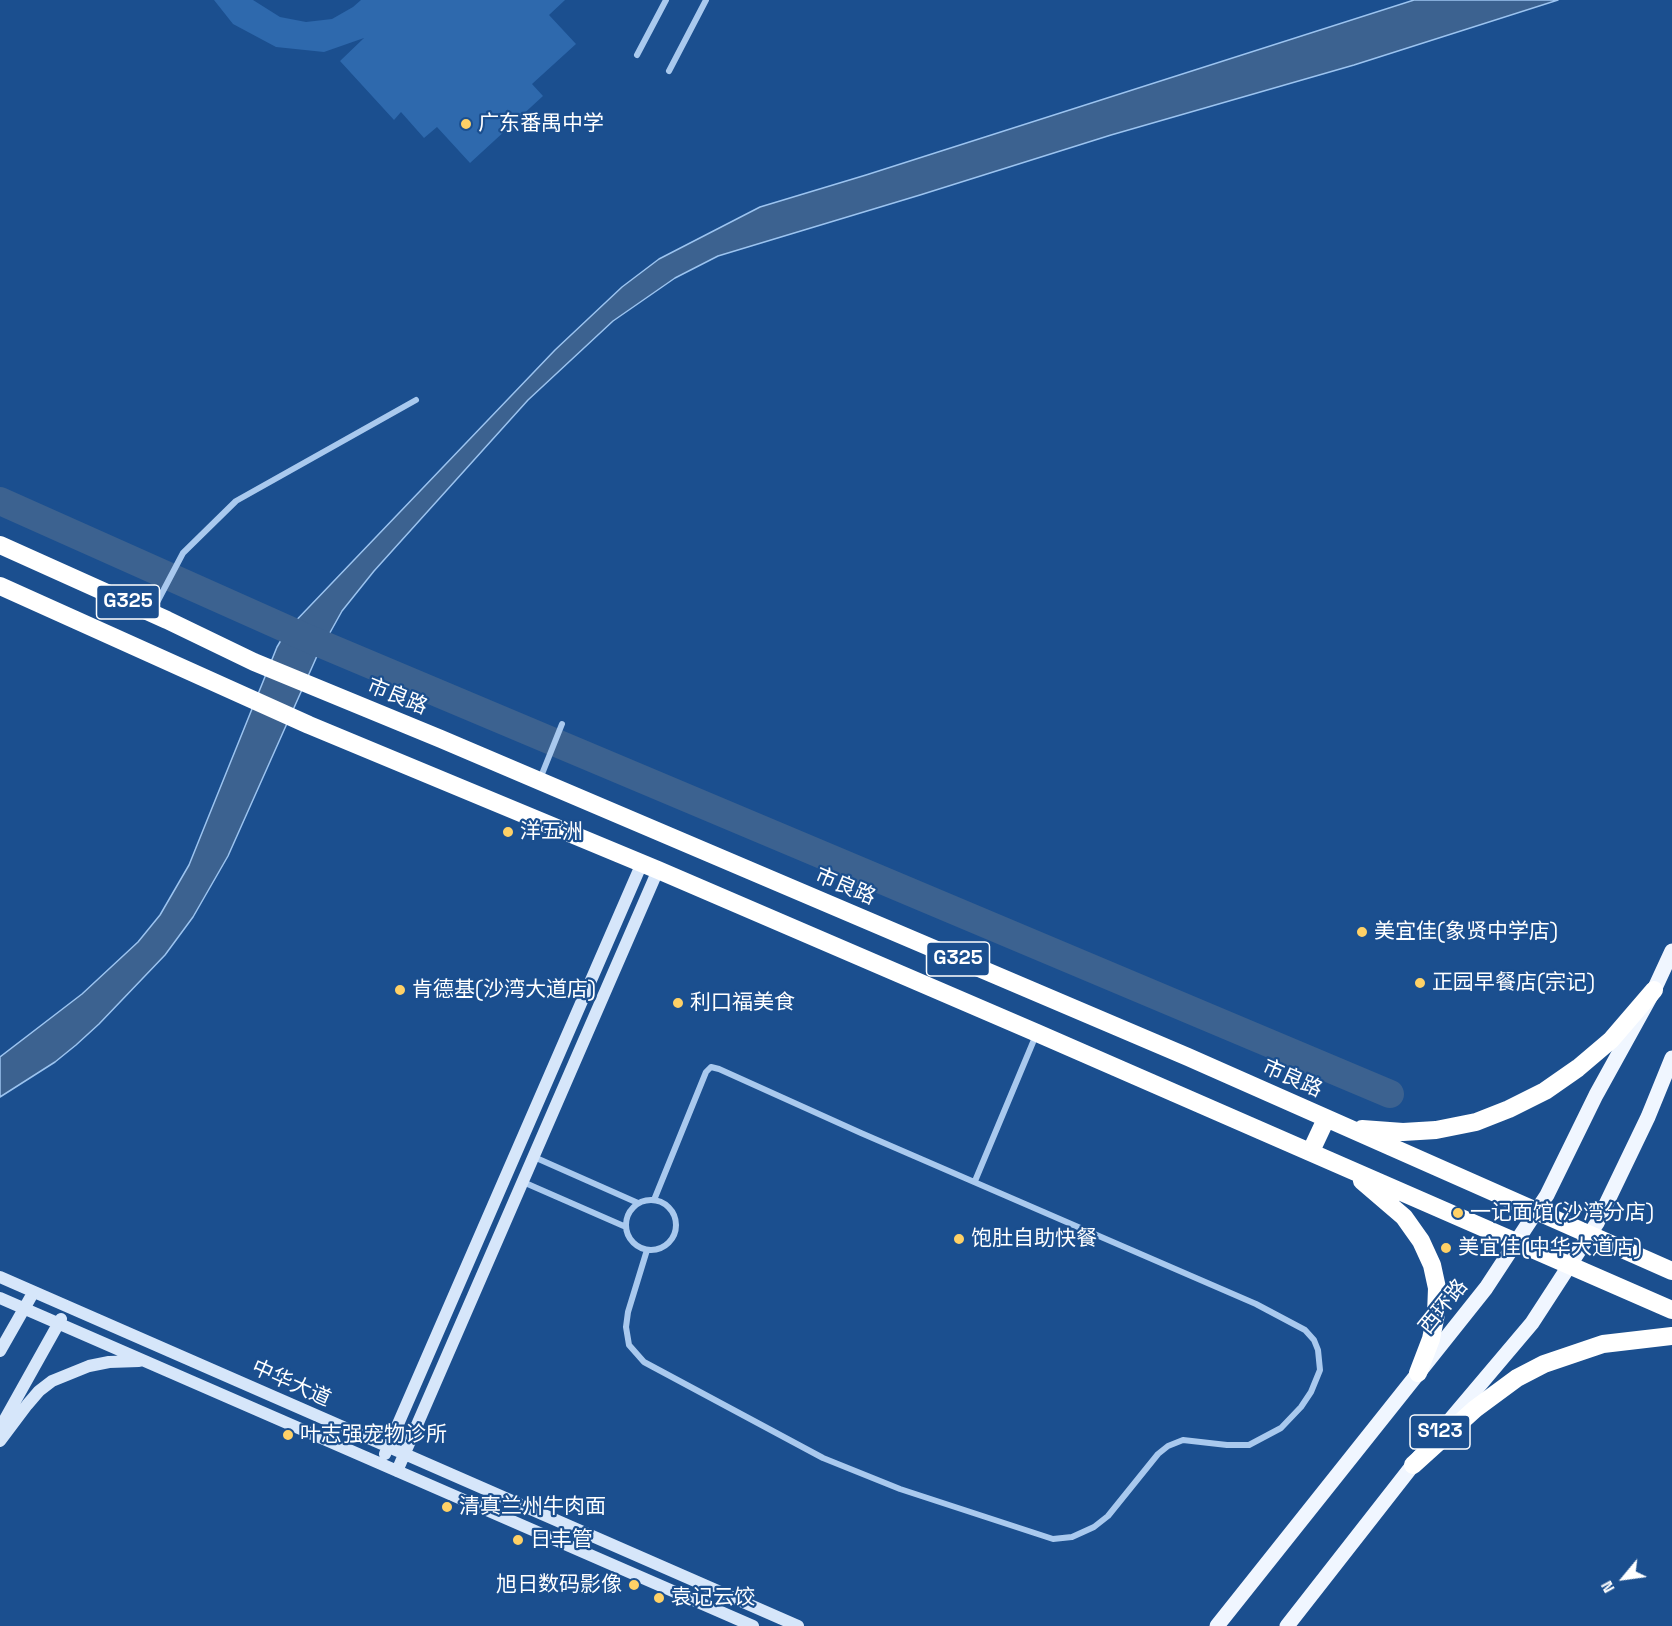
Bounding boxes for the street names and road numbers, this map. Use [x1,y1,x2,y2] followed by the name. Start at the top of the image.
[96,585,160,619] road number: G325
[363,674,431,720] street label: 市良路
[811,863,879,911] street label: 市良路
[926,942,990,976] road number: G325
[1258,1055,1326,1103] street label: 市良路
[1414,1275,1474,1339] street label: 西环路
[248,1355,334,1413] street label: 中华大道
[1410,1415,1470,1449] road number: S123

